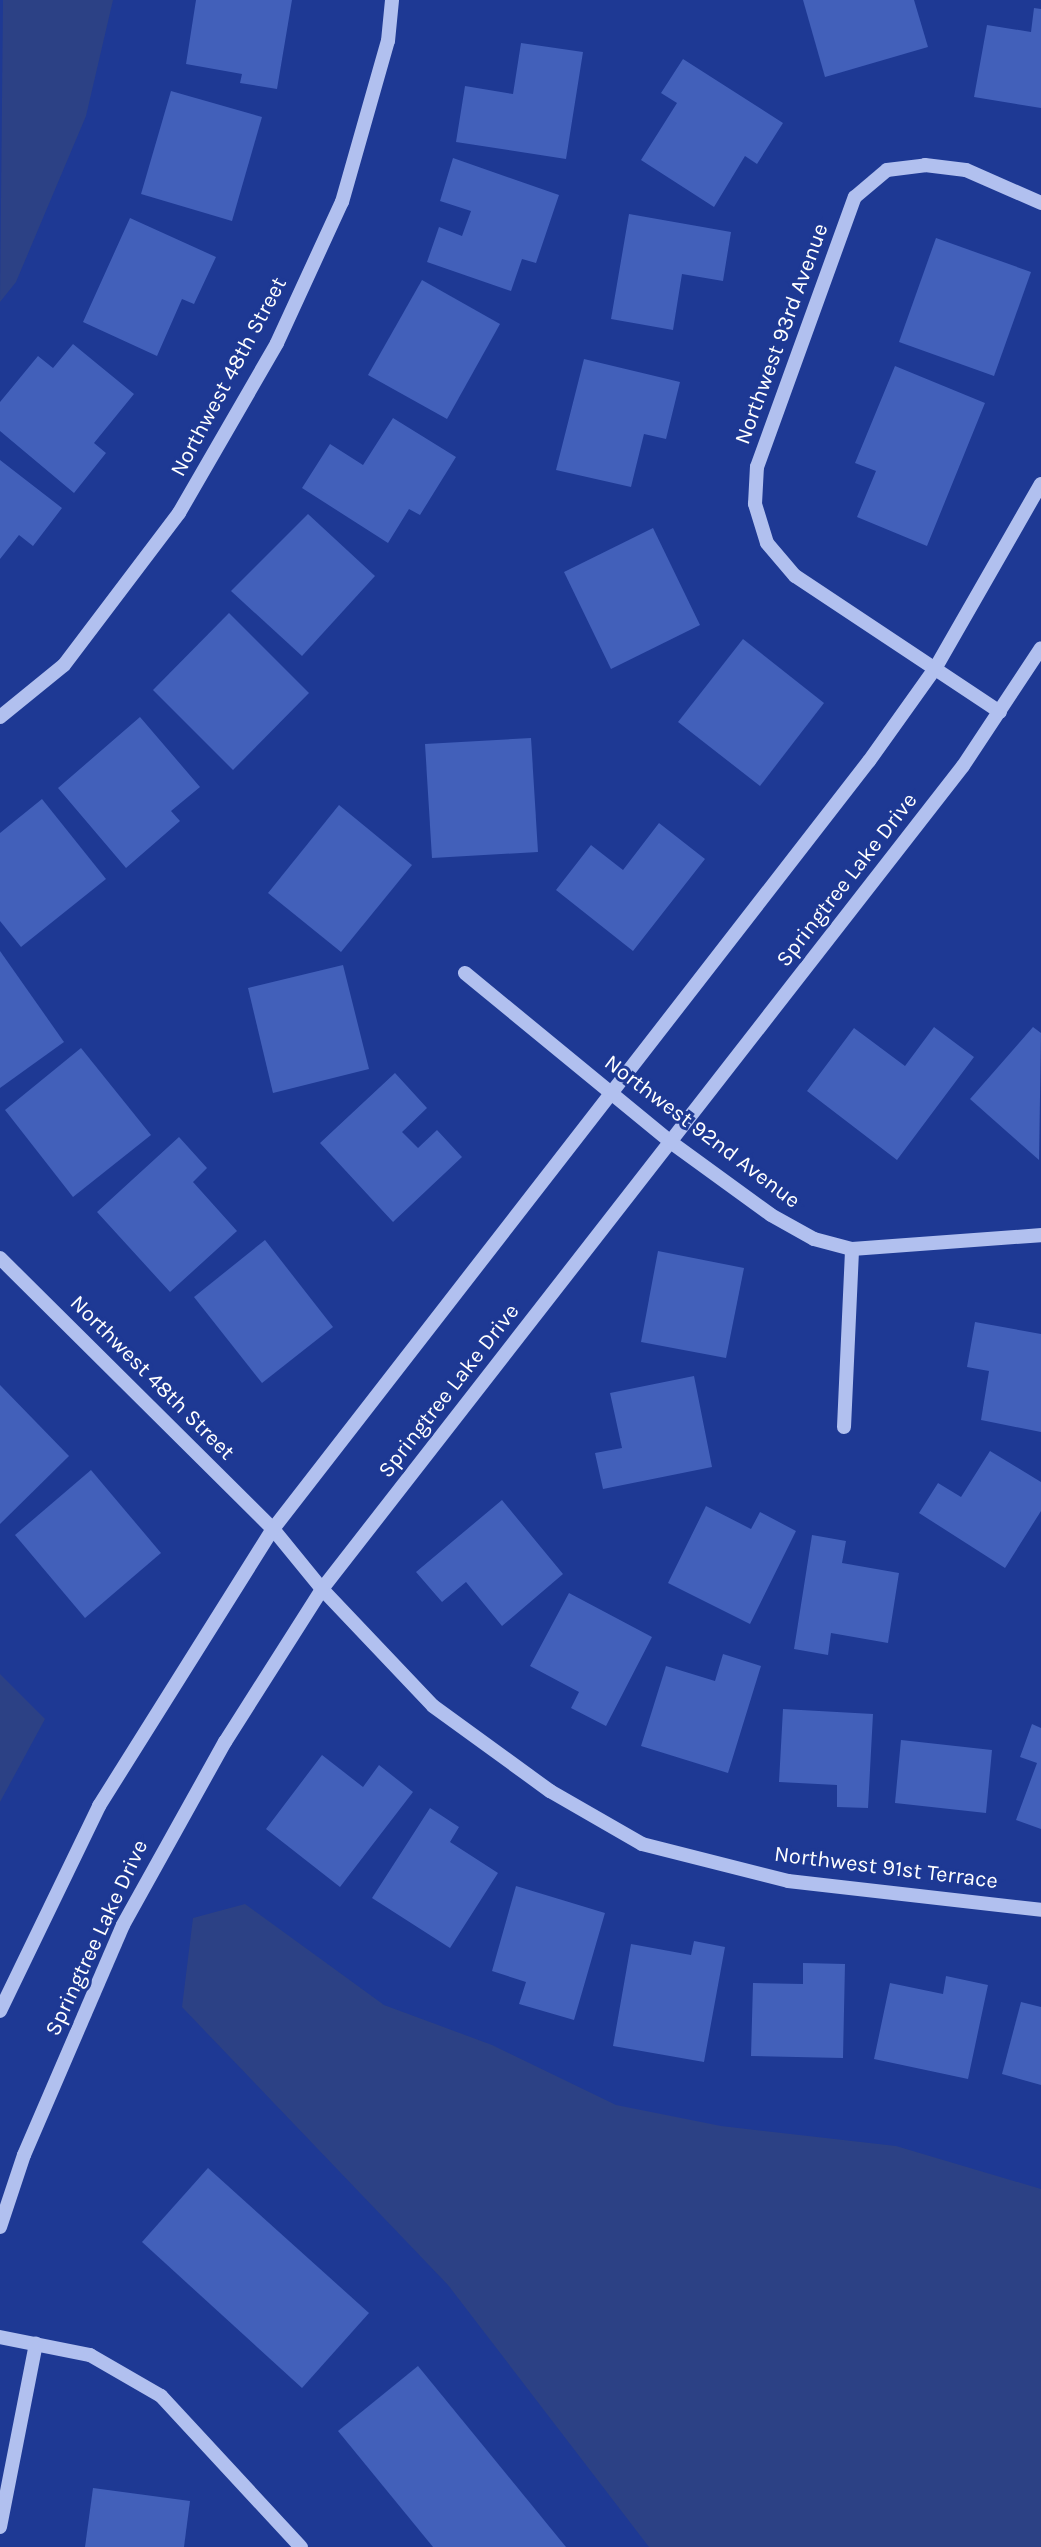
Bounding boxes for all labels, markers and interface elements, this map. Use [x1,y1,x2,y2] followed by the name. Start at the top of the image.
[730,220,834,448] street label: Northwest 93rd Avenue
[165,273,293,481] street label: Northwest 48th Street
[771,788,923,972] street label: Springtree Lake Drive
[599,1050,805,1214] street label: Northwest 92nd Avenue
[64,1290,240,1466] street label: Northwest 48th Street
[373,1299,525,1483] street label: Springtree Lake Drive
[40,1836,154,2040] street label: Springtree Lake Drive
[773,1841,999,1895] street label: Northwest 91st Terrace

